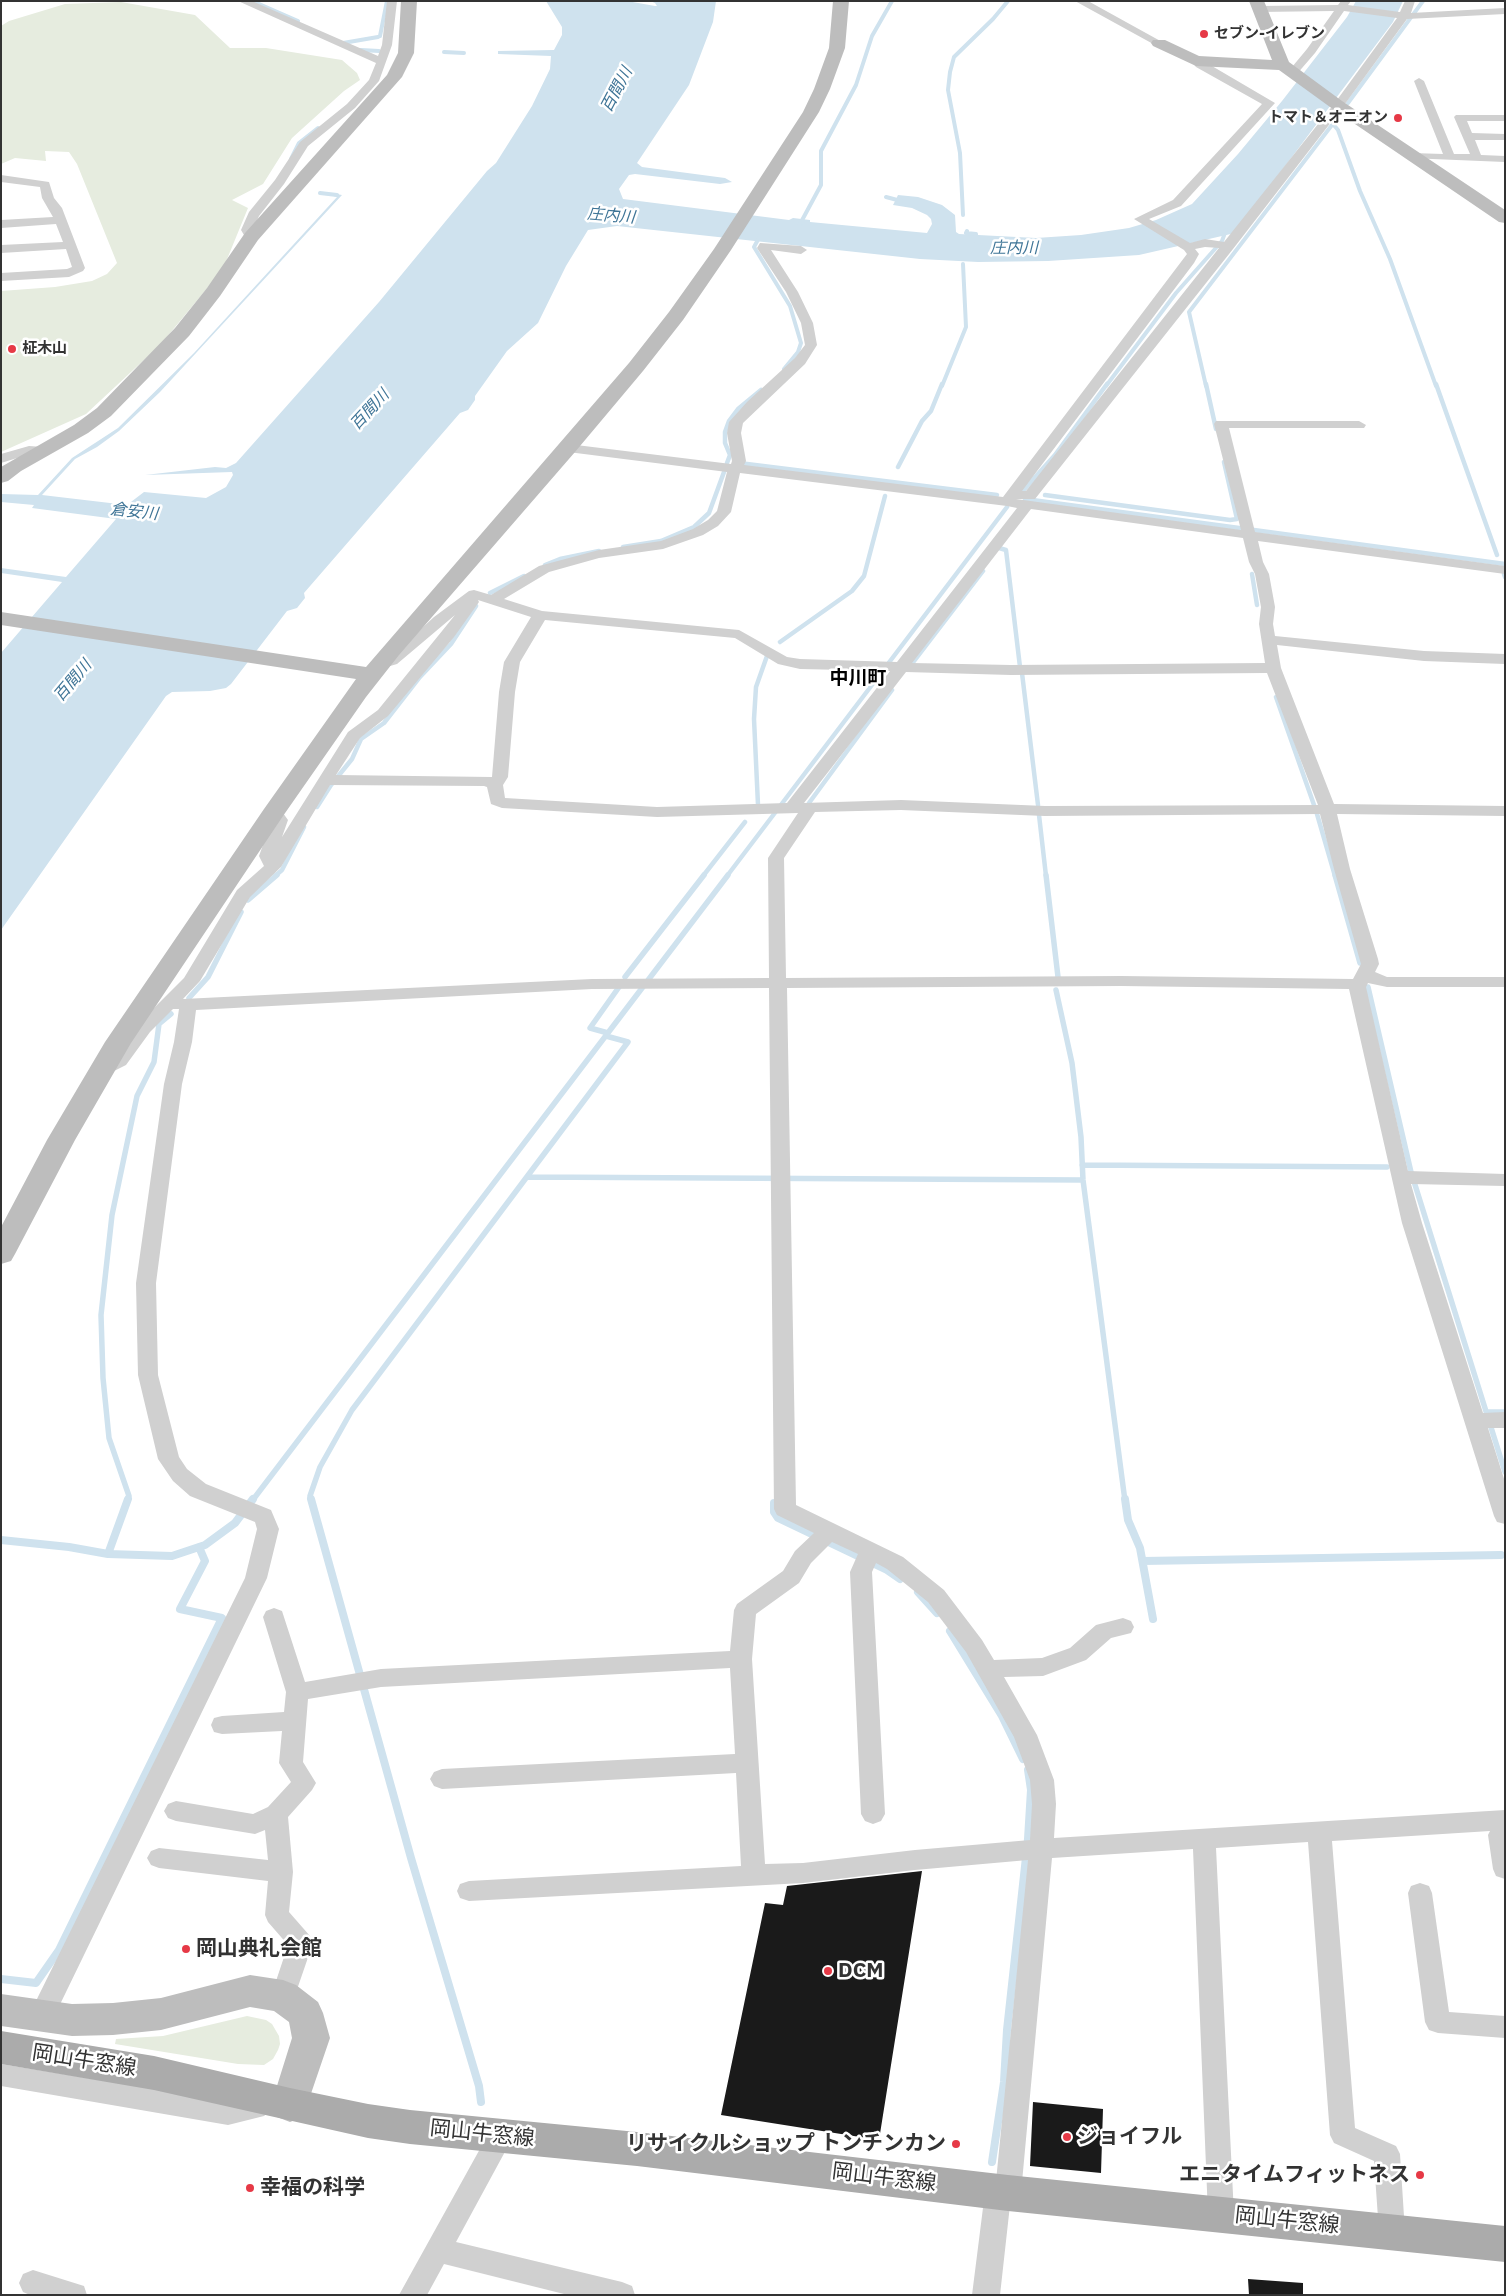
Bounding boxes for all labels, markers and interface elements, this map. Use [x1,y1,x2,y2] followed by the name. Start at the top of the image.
[1214,25,1325,43] place label: セブン-イレブン
[1198,28,1210,40] marker: セブン-イレブン
[597,64,637,116] water label: 百間川
[1268,109,1388,127] place label: トマト＆オニオン
[1392,112,1404,124] marker: トマト＆オニオン
[586,204,636,228] water label: 庄内川
[990,238,1038,258] water label: 庄内川
[22,340,67,358] place label: 柾木山
[6,343,18,355] marker: 柾木山
[347,386,393,434] water label: 百間川
[109,500,159,524] water label: 倉安川
[50,656,96,706] water label: 百間川
[830,668,886,690] district label: 中川町
[196,1936,322,1962] place label: 岡山典礼会館
[180,1943,192,1955] marker: 岡山典礼会館
[838,1958,884,1984] place label: DCM
[822,1965,834,1977] marker: DCM
[30,2040,138,2082] street label: 岡山牛窓線
[428,2116,536,2152] street label: 岡山牛窓線
[1077,2124,1182,2150] place label: ジョイフル
[626,2131,946,2157] place label: リサイクルショップ トンチンカン
[1061,2131,1073,2143] marker: ジョイフル
[950,2138,962,2150] marker: リサイクルショップ トンチンカン
[830,2159,938,2197] street label: 岡山牛窓線
[1179,2162,1410,2188] place label: エニタイムフィットネス
[1414,2169,1426,2181] marker: エニタイムフィットネス
[260,2175,365,2201] place label: 幸福の科学
[244,2182,256,2194] marker: 幸福の科学
[1233,2203,1341,2239] street label: 岡山牛窓線

